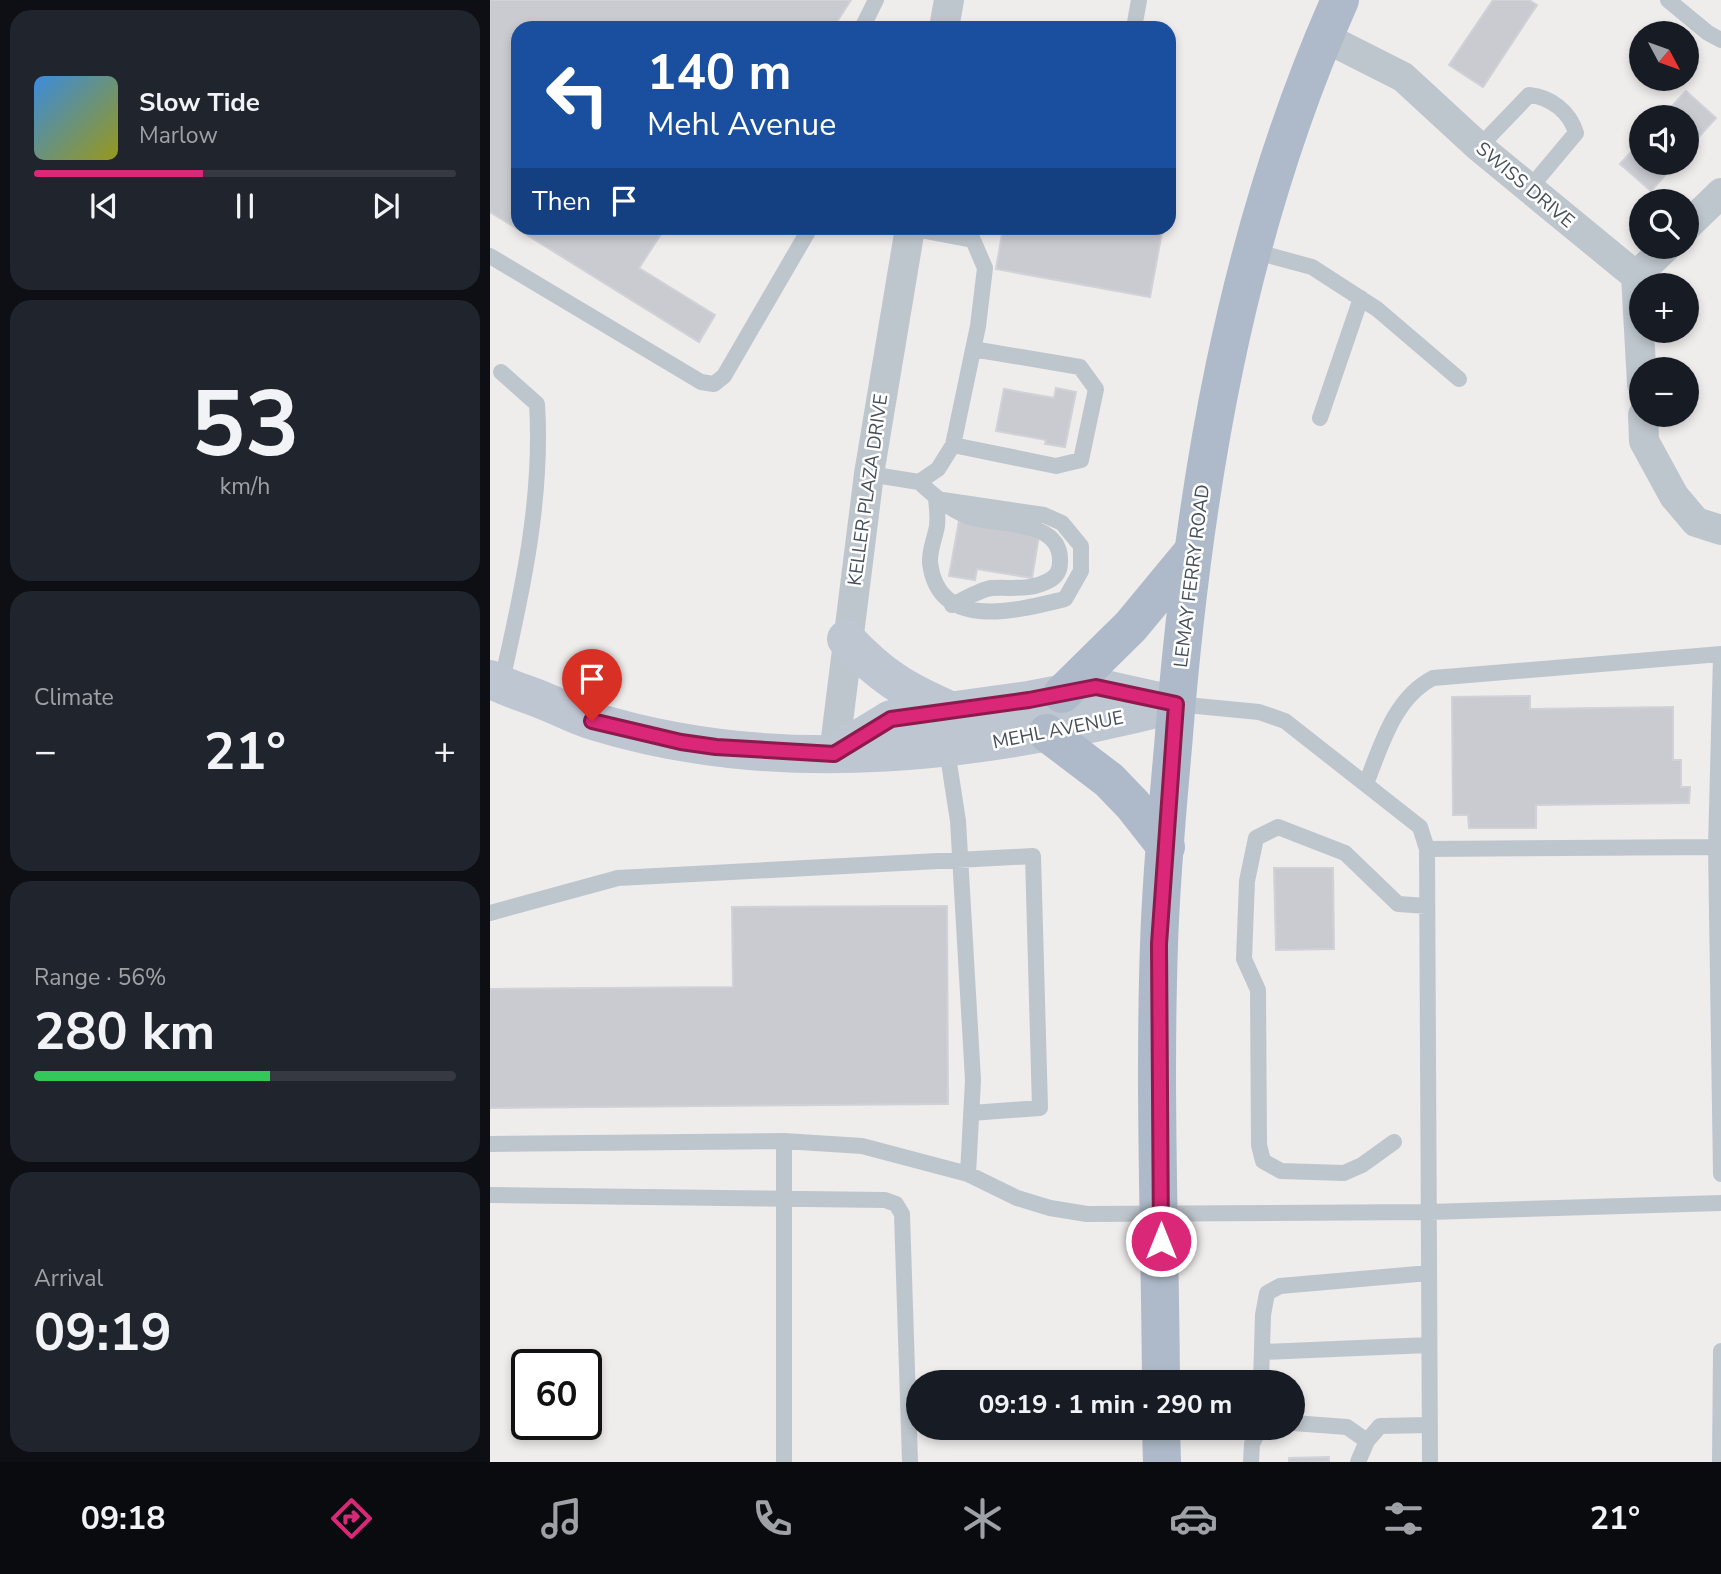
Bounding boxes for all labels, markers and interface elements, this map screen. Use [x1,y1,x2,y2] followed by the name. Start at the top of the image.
[1629,21,1699,91] north arrow
[1629,21,1699,427] map controls
[647,39,791,106] text: 140 m
[532,49,623,140] icon: left
[139,85,260,120] text: Slow Tide
[647,103,836,146] text: Mehl Avenue
[1629,105,1699,175] button: sound
[139,120,218,151] text: Marlow
[1470,136,1580,234] street label: SWISS DRIVE
[605,182,643,220] icon: arrive
[532,184,591,219] text: Then
[85,187,123,225] icon: previous
[226,187,264,225] icon: pause
[367,187,405,225] icon: next
[1629,189,1699,259] button: search
[1629,273,1699,343] button: +
[1629,357,1699,427] button: −
[190,363,300,487] text: 53
[842,392,894,588] street label: KELLER PLAZA DRIVE
[220,471,270,502] text: km/h
[1168,483,1216,669] street label: LEMAY FERRY ROAD
[562,649,622,721] pin
[573,660,611,698] icon: arrive
[34,682,114,713] text: Climate
[990,705,1126,755] street label: MEHL AVENUE
[204,716,286,787] text: 21°
[34,726,57,777] text: −
[433,726,456,777] text: +
[34,962,166,993] text: Range · 56%
[34,996,215,1067] text: 280 km
[1124,1204,1198,1278] position arrow
[34,1263,103,1294] text: Arrival
[34,1297,172,1368] text: 09:19
[511,1349,602,1440] speed limit sign: 60
[979,1387,1232,1422] text: 09:19 · 1 min · 290 m
[327,1494,376,1543] icon: directions
[537,1494,586,1543] icon: music
[748,1494,797,1543] icon: phone
[958,1494,1007,1543] icon: climate
[1169,1494,1218,1543] icon: car
[1379,1494,1428,1543] icon: filters
[81,1497,165,1540] text: 09:18
[1590,1497,1640,1540] text: 21°

